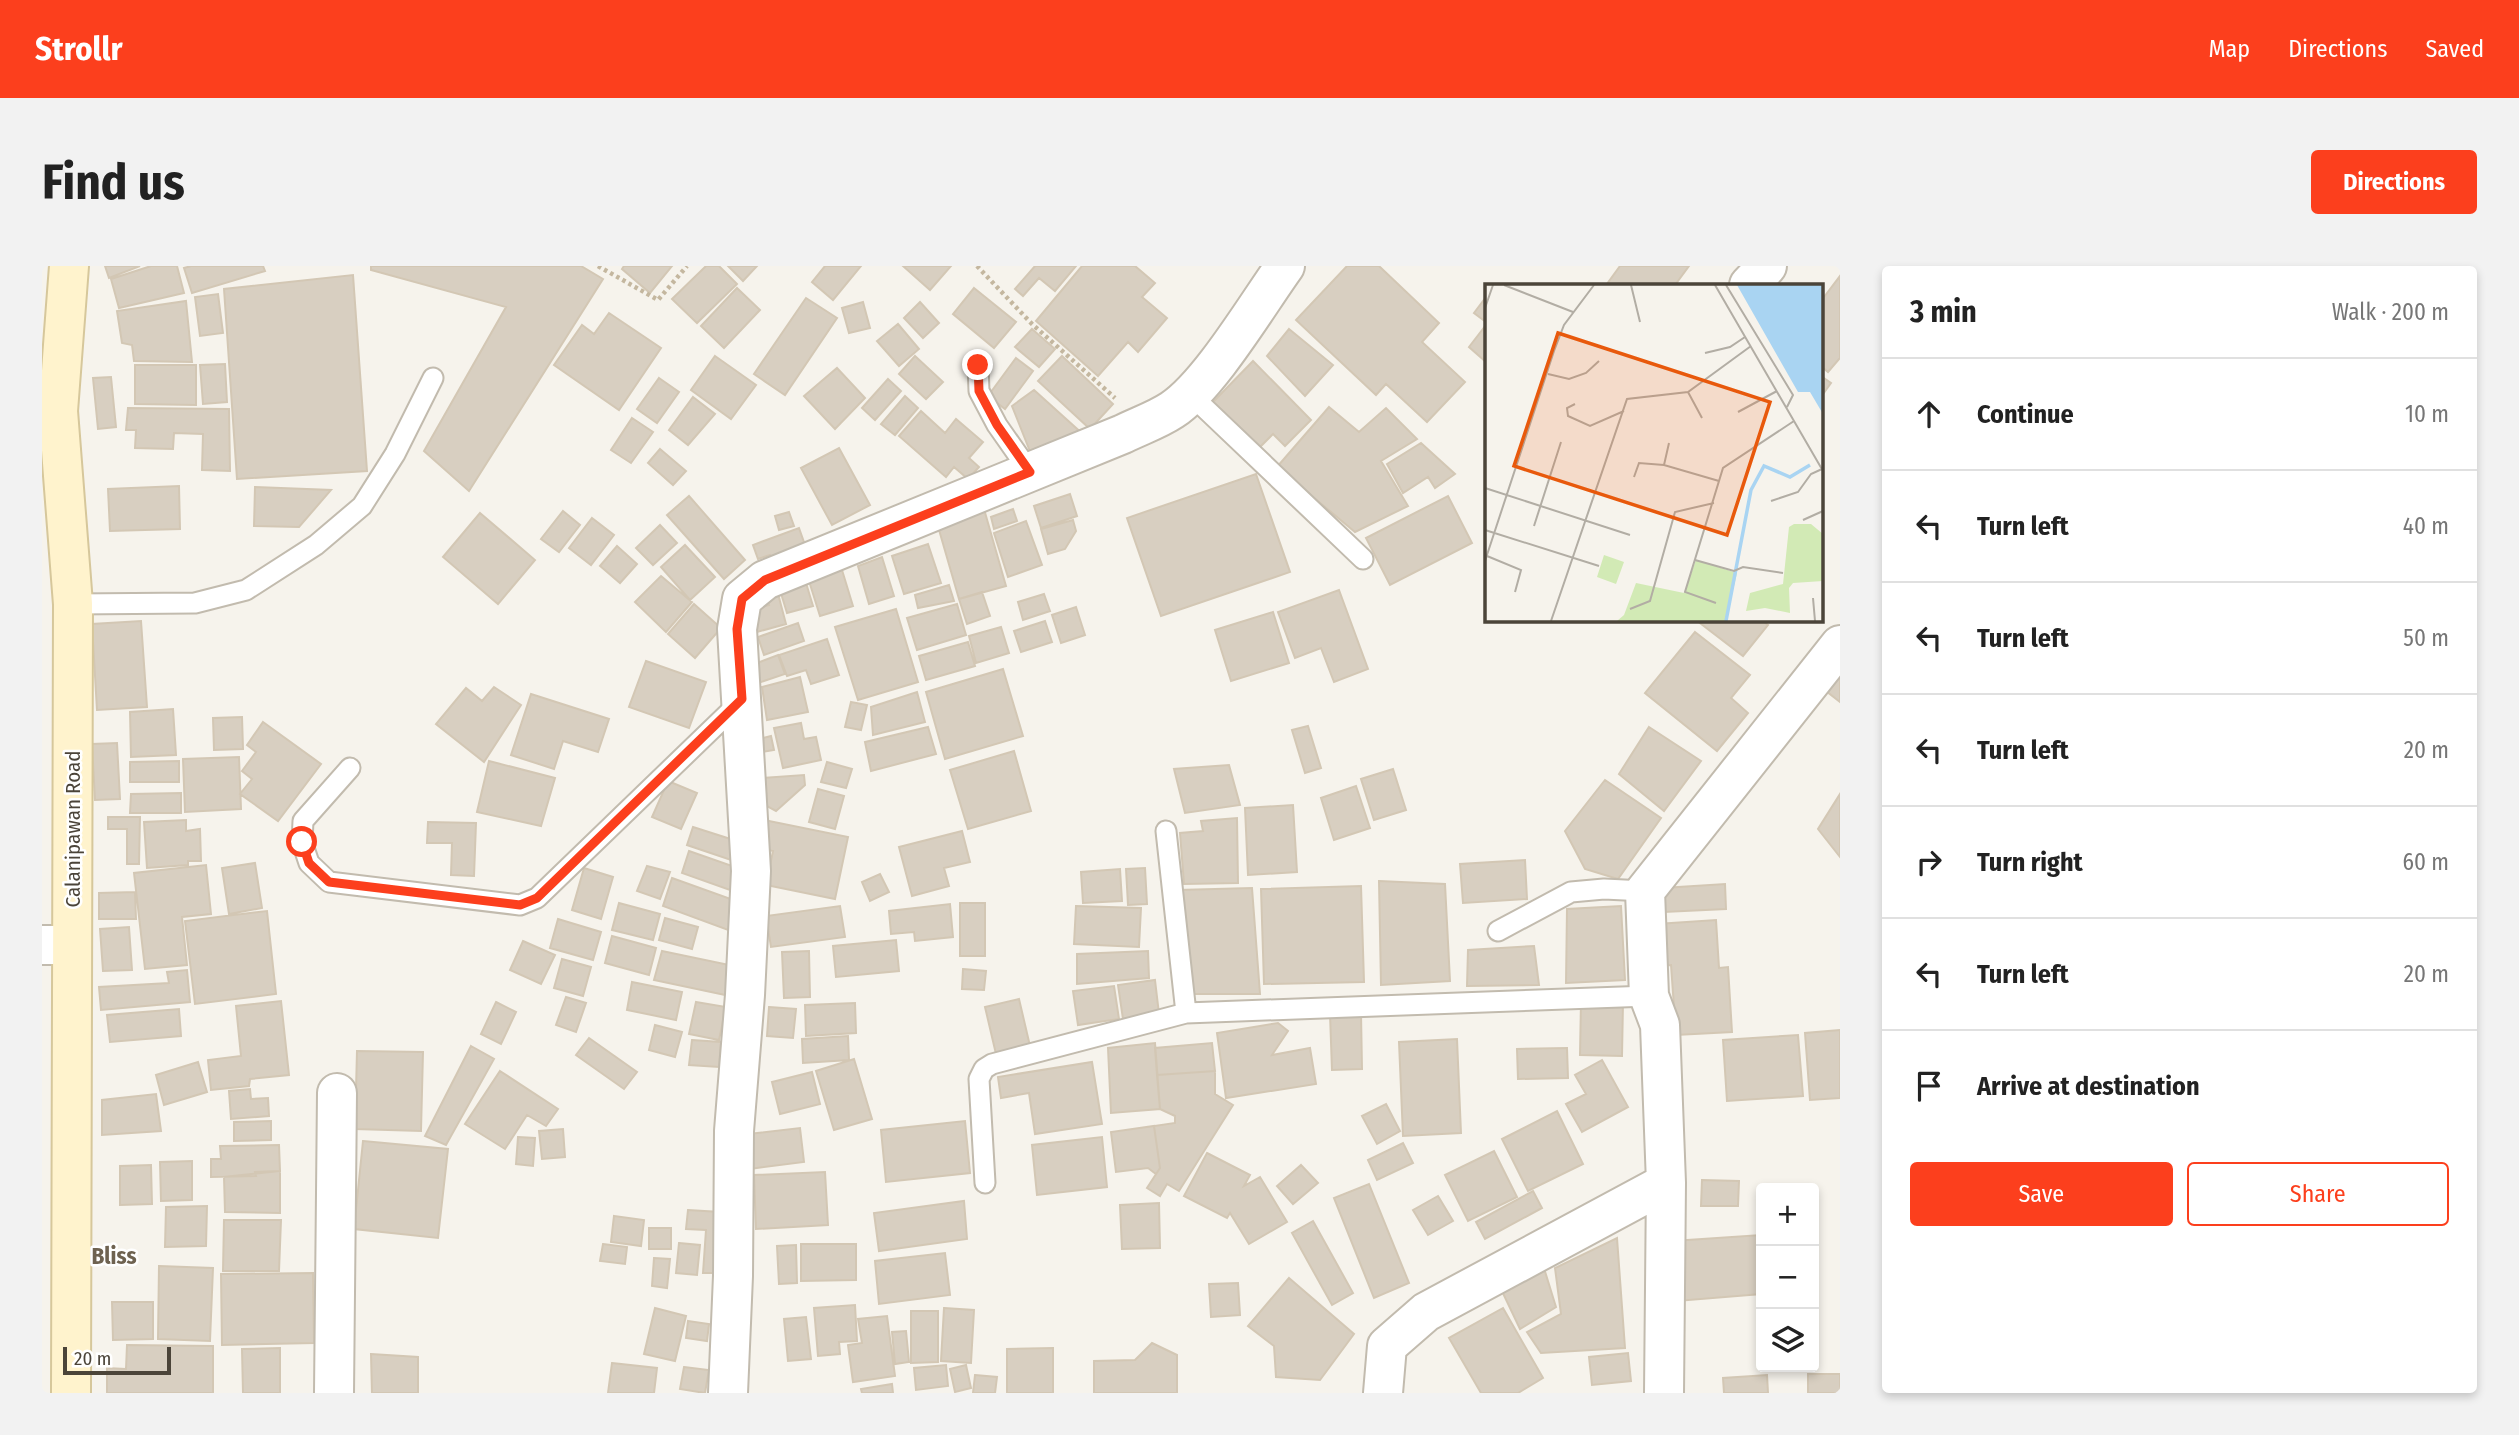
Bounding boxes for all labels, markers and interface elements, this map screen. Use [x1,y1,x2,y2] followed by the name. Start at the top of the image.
[35,29,123,69] text: Strollr
[2209,35,2250,63] text: Map
[2288,35,2387,63] text: Directions
[2425,35,2484,63] text: Saved
[2311,150,2477,214] button: Directions
[42,153,185,212] text: Find us
[1485,284,1822,621] inset map
[1910,294,1977,330] text: 3 min
[2332,298,2449,326] text: Walk · 200 m
[962,349,993,380] route end
[1910,395,1948,433] icon: ahead
[1977,399,2074,430] text: Continue
[2405,400,2449,428] text: 10 m
[1910,507,1948,545] icon: left
[1977,511,2069,542] text: Turn left
[2403,512,2449,540] text: 40 m
[1910,619,1948,657] icon: left
[1977,623,2069,654] text: Turn left
[2403,624,2449,652] text: 50 m
[1910,731,1948,769] icon: left
[1977,735,2069,766] text: Turn left
[2404,736,2449,764] text: 20 m
[60,750,86,908] street label: Calanipawan Road
[286,826,317,857] route start
[1910,843,1948,881] icon: right
[1977,847,2083,878] text: Turn right
[2403,848,2449,876] text: 60 m
[1910,955,1948,993] icon: left
[1977,959,2069,990] text: Turn left
[2404,960,2449,988] text: 20 m
[1910,1067,1948,1105] icon: arrive
[1977,1071,2200,1102] text: Arrive at destination
[1910,1162,2173,1226] button: Save
[2187,1162,2449,1226] button: Share
[1756,1183,1819,1372] map controls
[1756,1183,1819,1246] button: +
[91,1242,137,1270] district label: Bliss
[1756,1246,1819,1309] button: −
[1756,1309,1819,1372] button: layers
[63,1344,172,1376] scale bar
[74,1347,111,1370] text: 20 m

